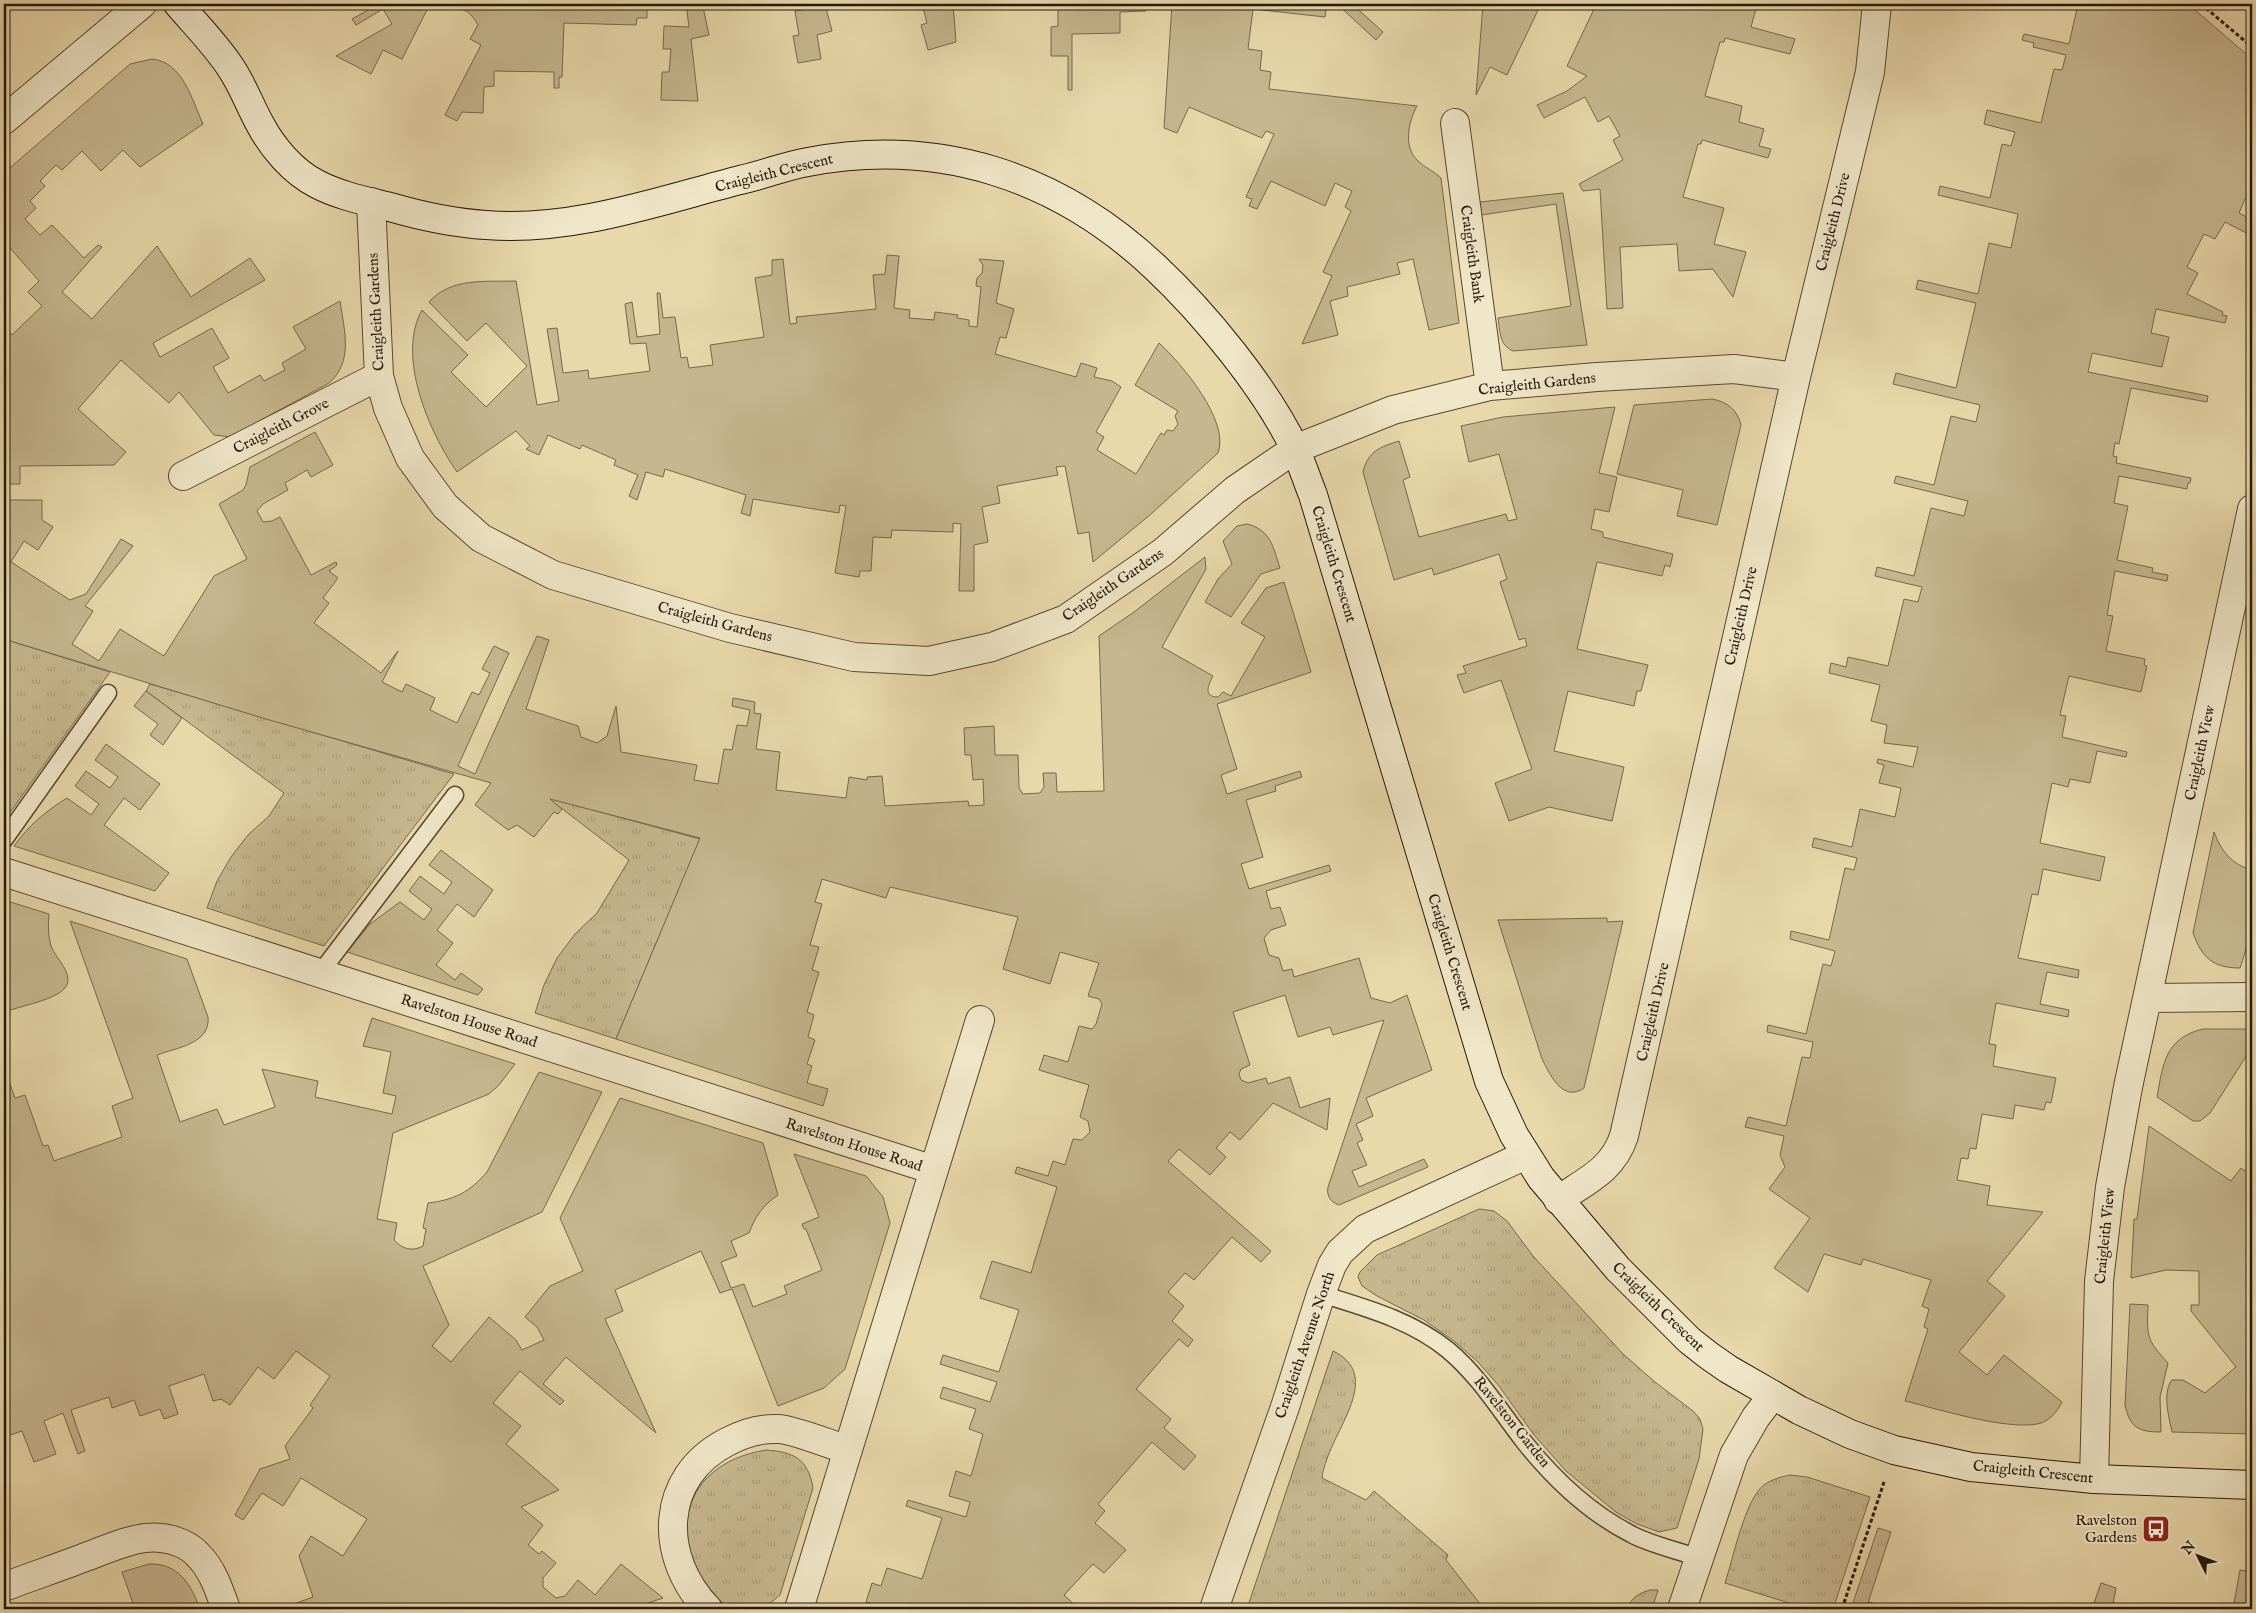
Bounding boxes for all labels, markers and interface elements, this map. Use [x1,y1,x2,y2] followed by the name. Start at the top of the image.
[713,149,835,197] street label: Craigleith Crescent
[1812,171,1854,273] street label: Craigleith Drive
[1456,204,1488,305] street label: Craigleith Bank
[363,252,389,372] street label: Craigleith Gardens
[1477,368,1597,400] street label: Craigleith Gardens
[230,394,332,458] street label: Craigleith Grove
[1307,503,1361,625] street label: Craigleith Crescent
[1059,544,1167,626] street label: Craigleith Gardens
[1720,565,1762,667] street label: Craigleith Drive
[655,598,775,646] street label: Craigleith Gardens
[2181,703,2220,802] street label: Craigleith View
[1423,891,1477,1013] street label: Craigleith Crescent
[1632,961,1674,1063] street label: Craigleith Drive
[398,990,541,1052] street label: Ravelston House Road
[783,1114,926,1176] street label: Ravelston House Road
[2091,1186,2120,1285] street label: Craigleith View
[1608,1258,1708,1356] street label: Craigleith Crescent
[1271,1269,1339,1421] street label: Craigleith Avenue North
[1469,1373,1555,1471] street label: Ravelston Garden
[1972,1456,2094,1488] street label: Craigleith Crescent
[2075,1511,2137,1547] place label: Ravelston Gardens
[2141,1514,2171,1544] bus stop icon: Ravelston Gardens
[2174,1530,2224,1580] north arrow
[2178,1537,2200,1559] text: N

